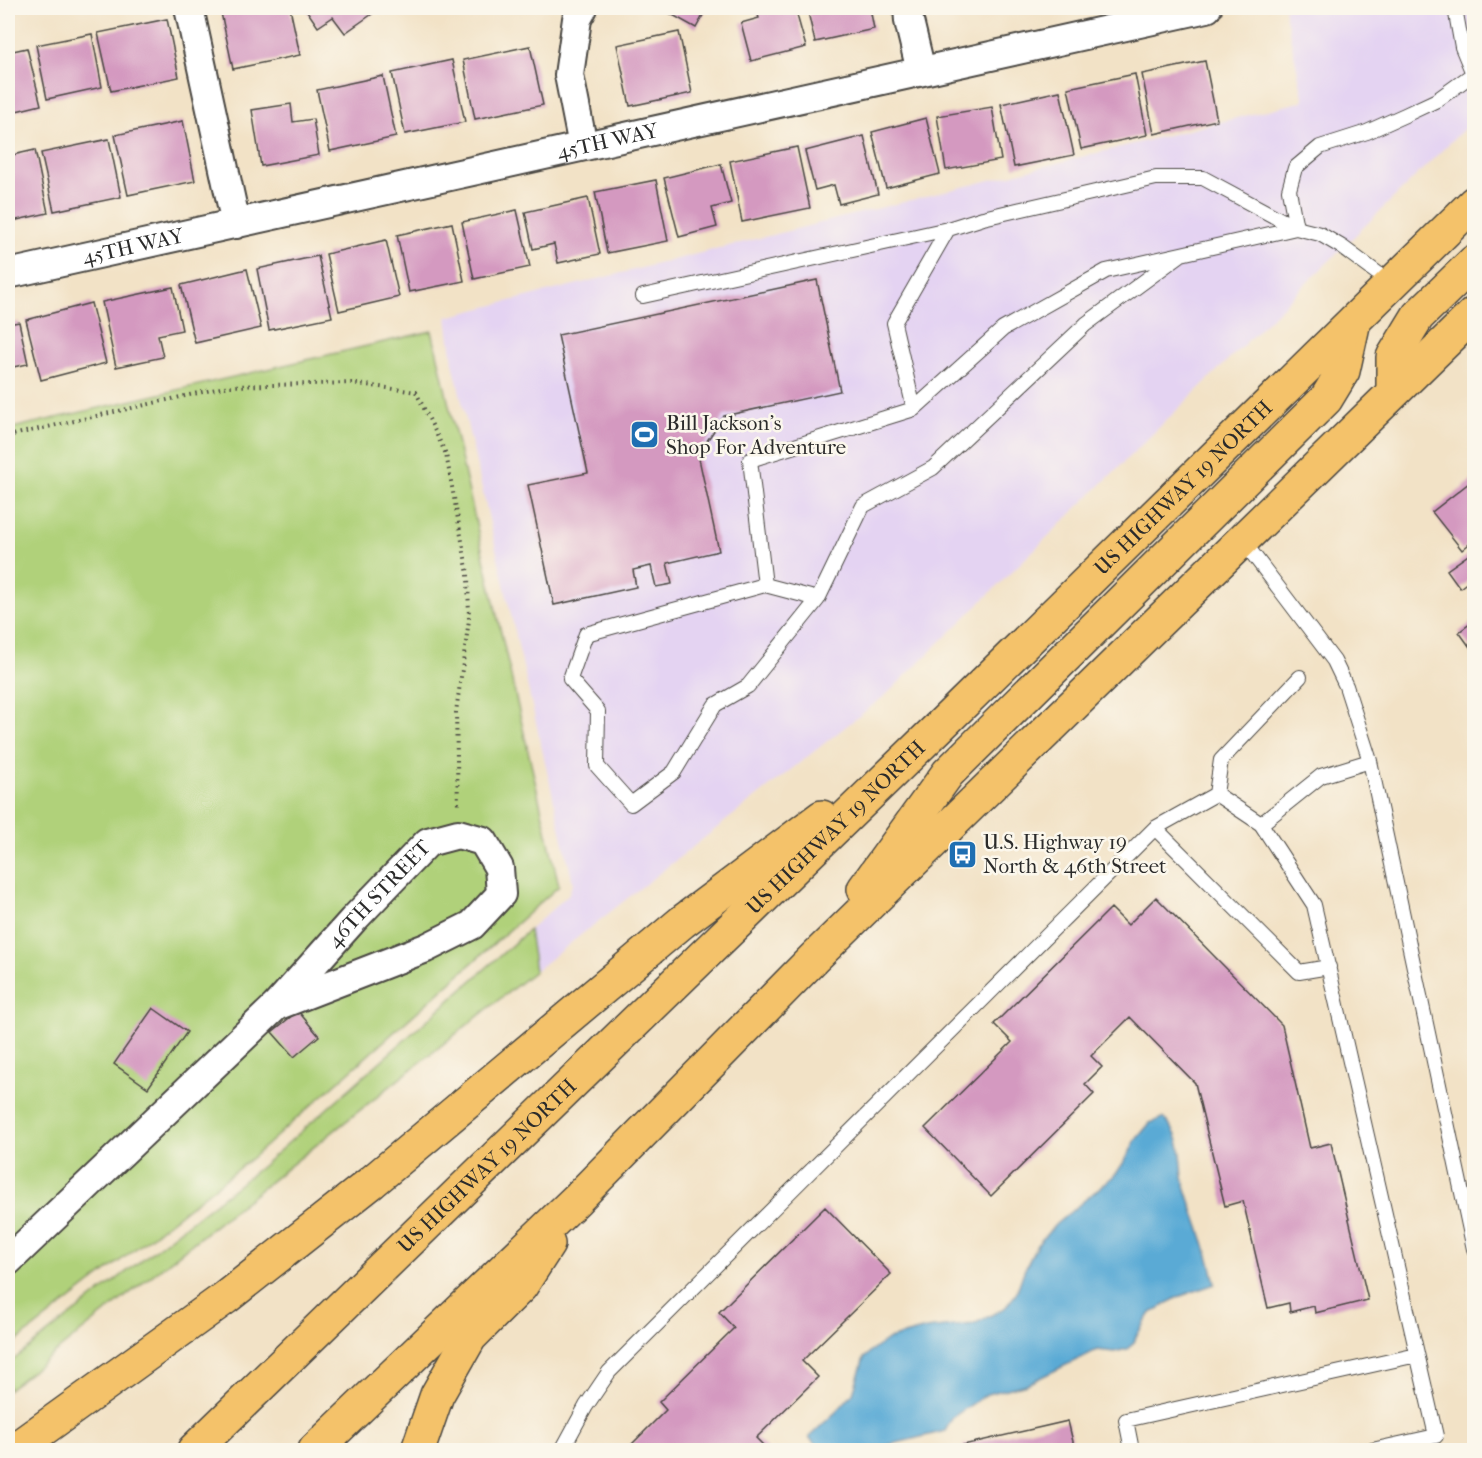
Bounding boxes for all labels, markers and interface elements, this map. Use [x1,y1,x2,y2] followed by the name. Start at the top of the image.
[555,118,661,164] street label: 45TH WAY
[80,223,186,269] street label: 45TH WAY
[1089,395,1277,580] street label: US HIGHWAY 19 NORTH
[666,411,846,459] place label: Bill Jackson's Shop For Adventure
[629,419,661,451] sports icon: Bill Jackson's Shop For Adventure
[741,735,930,919] street label: US HIGHWAY 19 NORTH
[983,830,1167,878] place label: U.S. Highway 19 North & 46th Street
[322,835,436,953] street label: 46TH STREET
[946,838,978,870] bus stop icon: U.S. Highway 19 North & 46th Street
[393,1074,581,1258] street label: US HIGHWAY 19 NORTH

